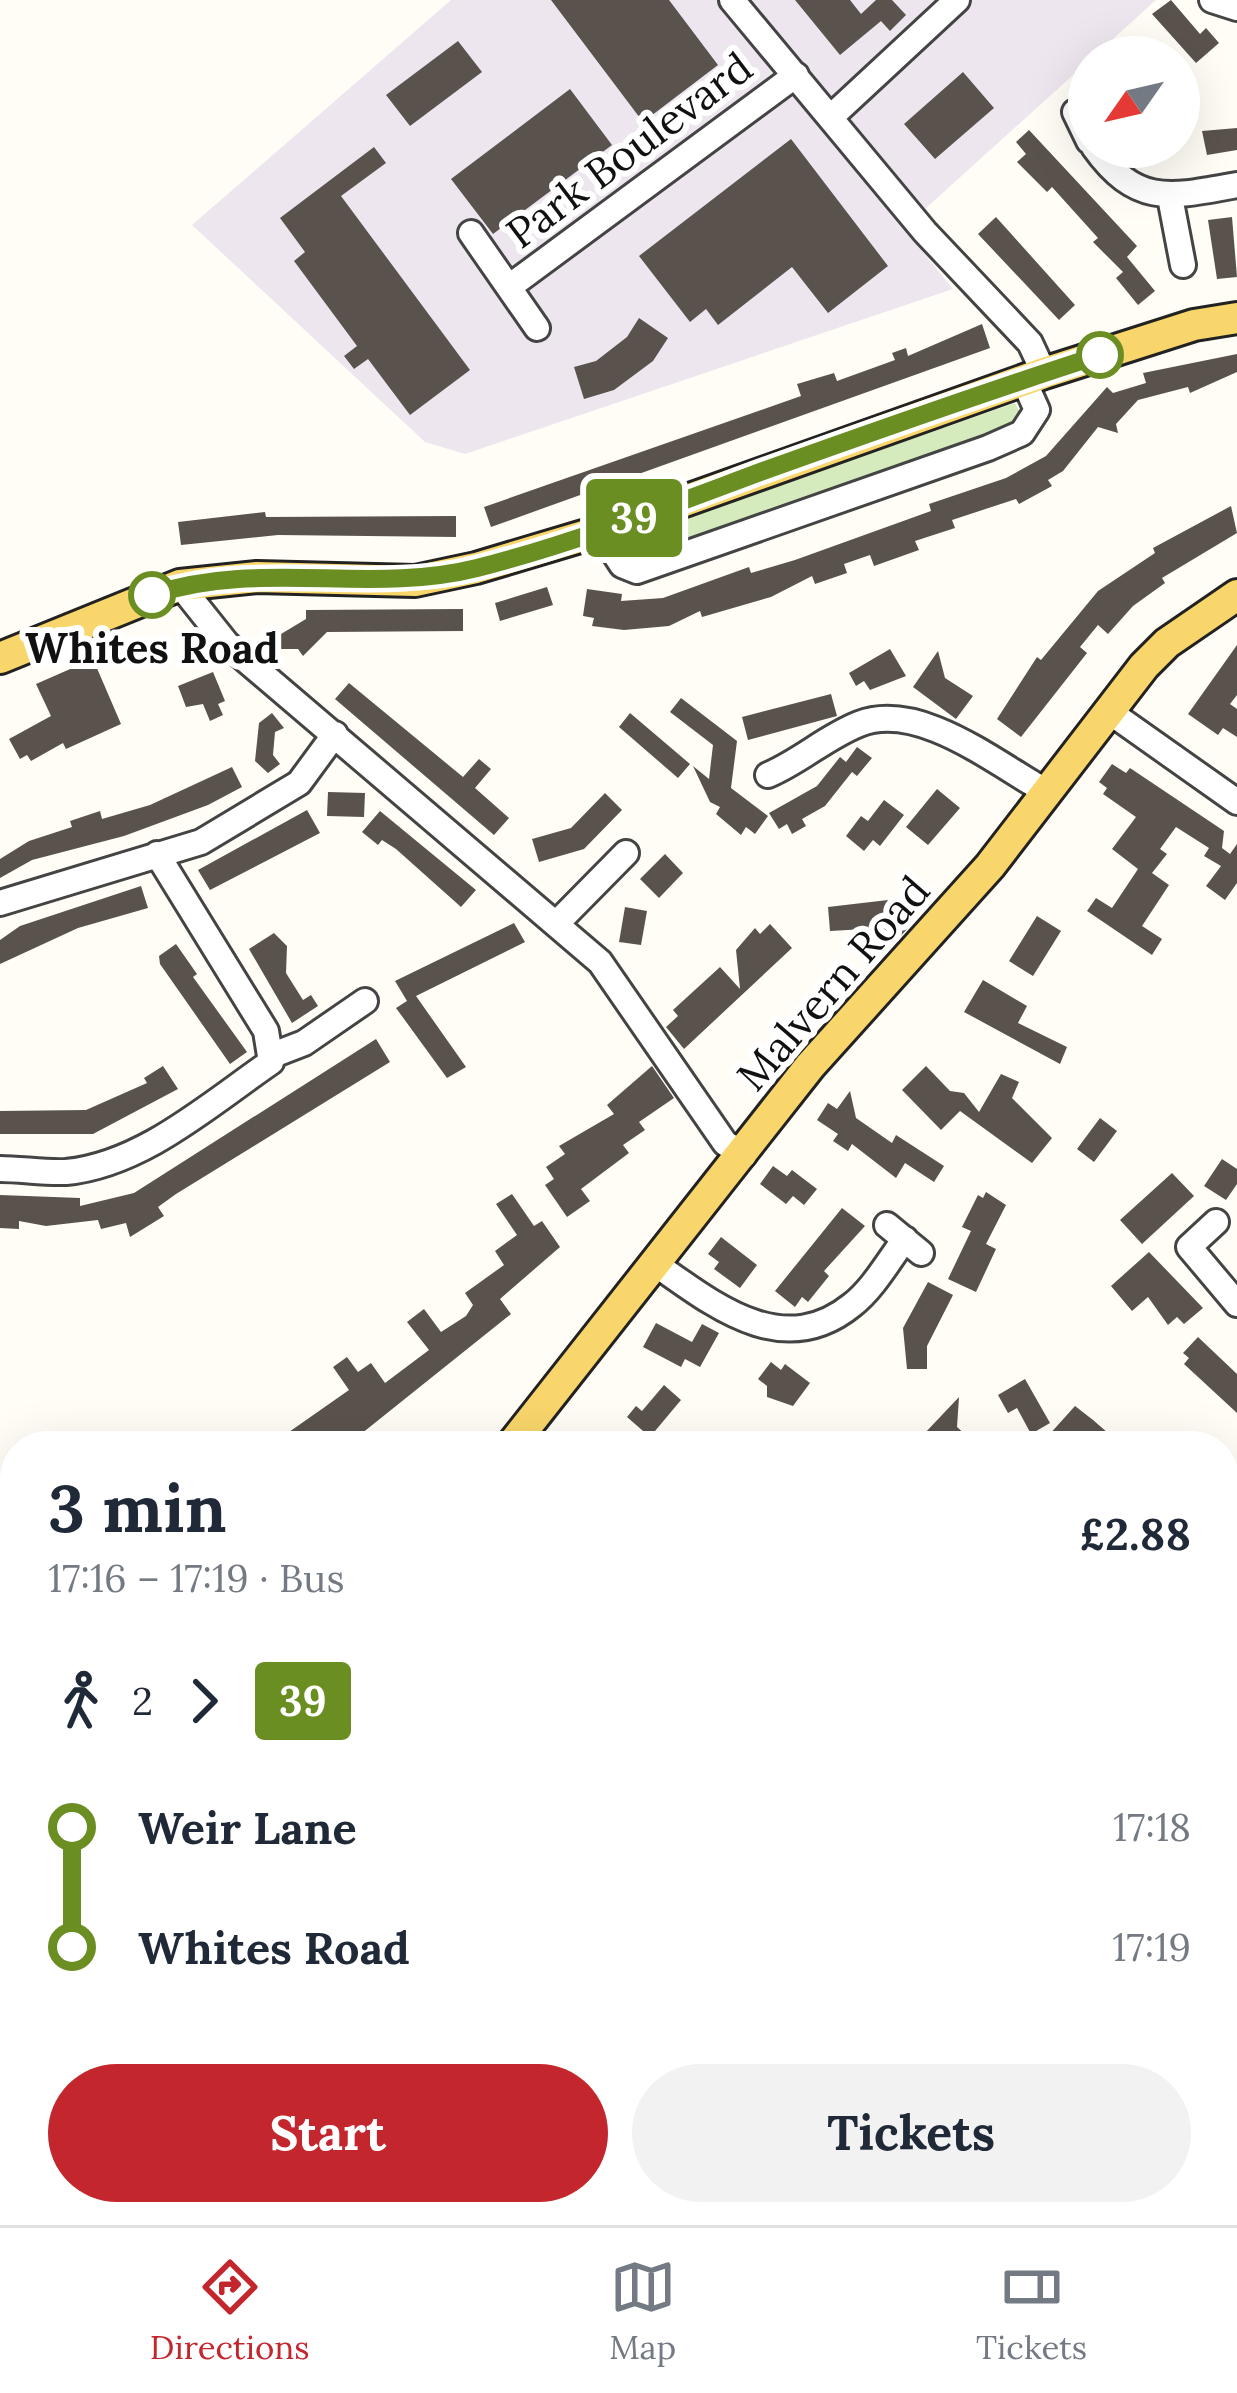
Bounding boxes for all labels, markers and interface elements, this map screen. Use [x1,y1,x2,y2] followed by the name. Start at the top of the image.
[1068,36,1200,168] north arrow
[1068,36,1200,168] map controls
[495,40,763,260] street label: Park Boulevard
[1078,333,1122,377] unlabelled marker
[580,479,688,557] line badge: 39
[610,491,658,545] text: 39
[130,573,174,617] marker: Whites Road
[25,621,279,675] place label: Whites Road
[725,864,941,1102] street label: Malvern Road
[48,1466,227,1550] text: 3 min
[1079,1505,1191,1562] text: £2.88
[48,1553,344,1603] text: 17:16 – 17:19 · Bus
[48,1668,114,1734] icon: walk
[171,1668,237,1734] icon: forward
[279,1674,327,1728] text: 39
[132,1676,153,1726] text: 2
[138,1799,357,1856] text: Weir Lane
[1113,1802,1191,1852] text: 17:18
[138,1919,410,1976] text: Whites Road
[1112,1922,1191,1972] text: 17:19
[48,2064,608,2202] button: Start
[632,2064,1191,2202] button: Tickets
[150,2254,310,2368] tab: Directions
[609,2254,676,2368] tab: Map
[976,2254,1087,2368] tab: Tickets

